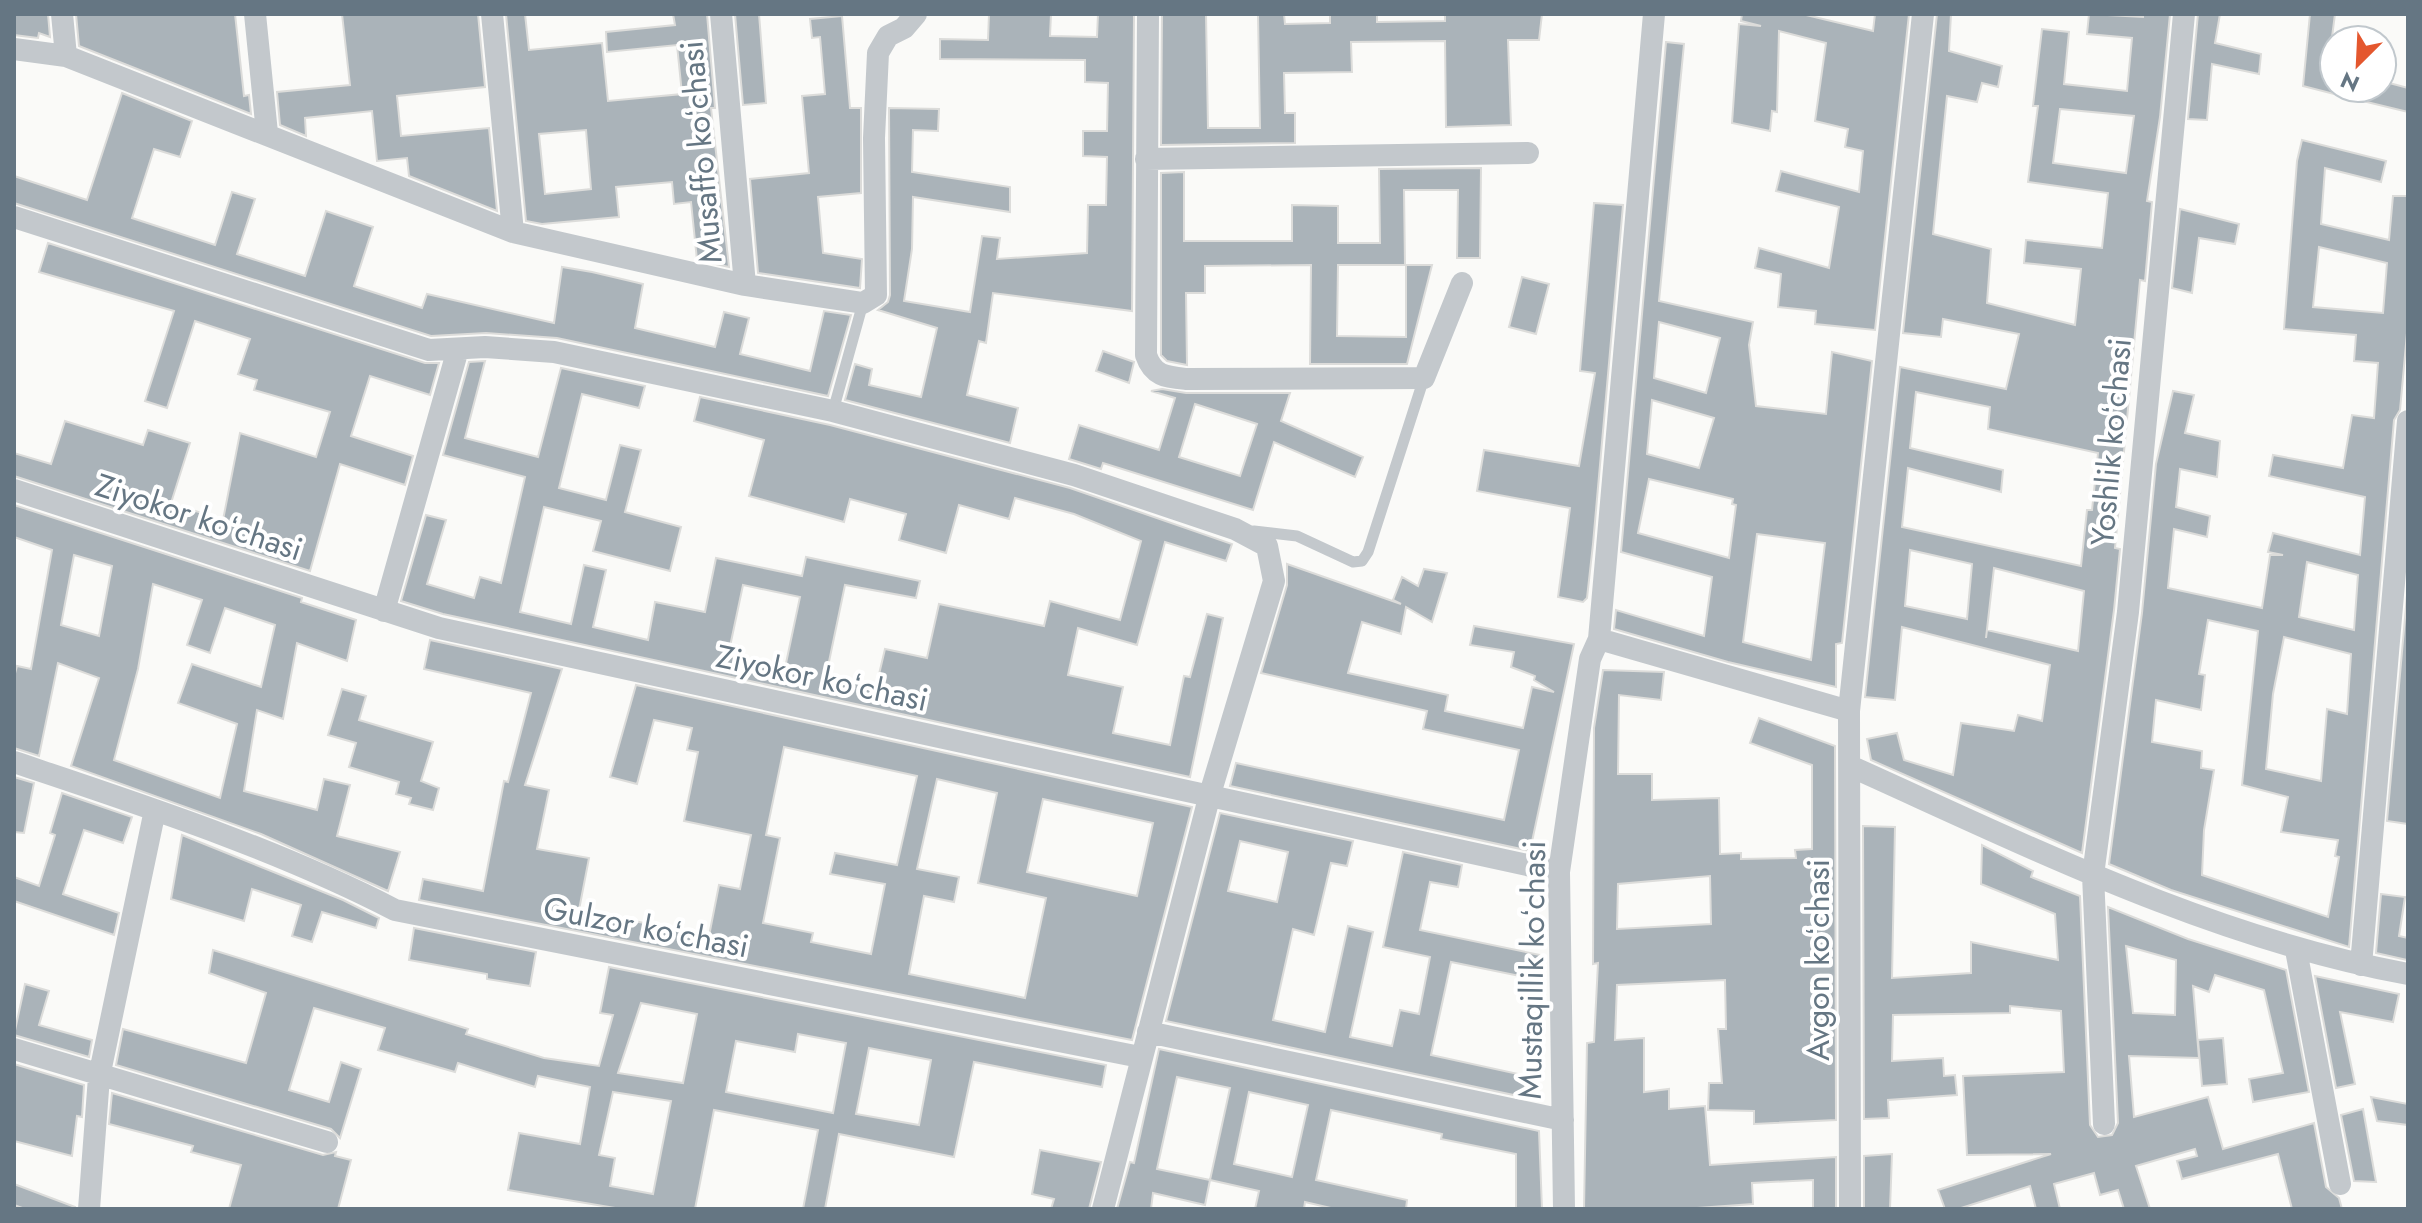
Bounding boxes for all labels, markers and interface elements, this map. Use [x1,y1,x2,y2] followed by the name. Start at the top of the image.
[2318,24,2398,104] north arrow
[668,39,734,265] street label: Musaffo koʻchasi
[2335,64,2364,100] text: N
[2079,336,2143,548] street label: Yoshlik koʻchasi
[89,462,309,572] street label: Ziyokor koʻchasi
[712,633,932,723] street label: Ziyokor koʻchasi
[1507,840,1557,1100] street label: Mustaqillik koʻchasi
[1795,859,1841,1061] street label: Avgon koʻchasi
[539,885,753,969] street label: Gulzor koʻchasi

